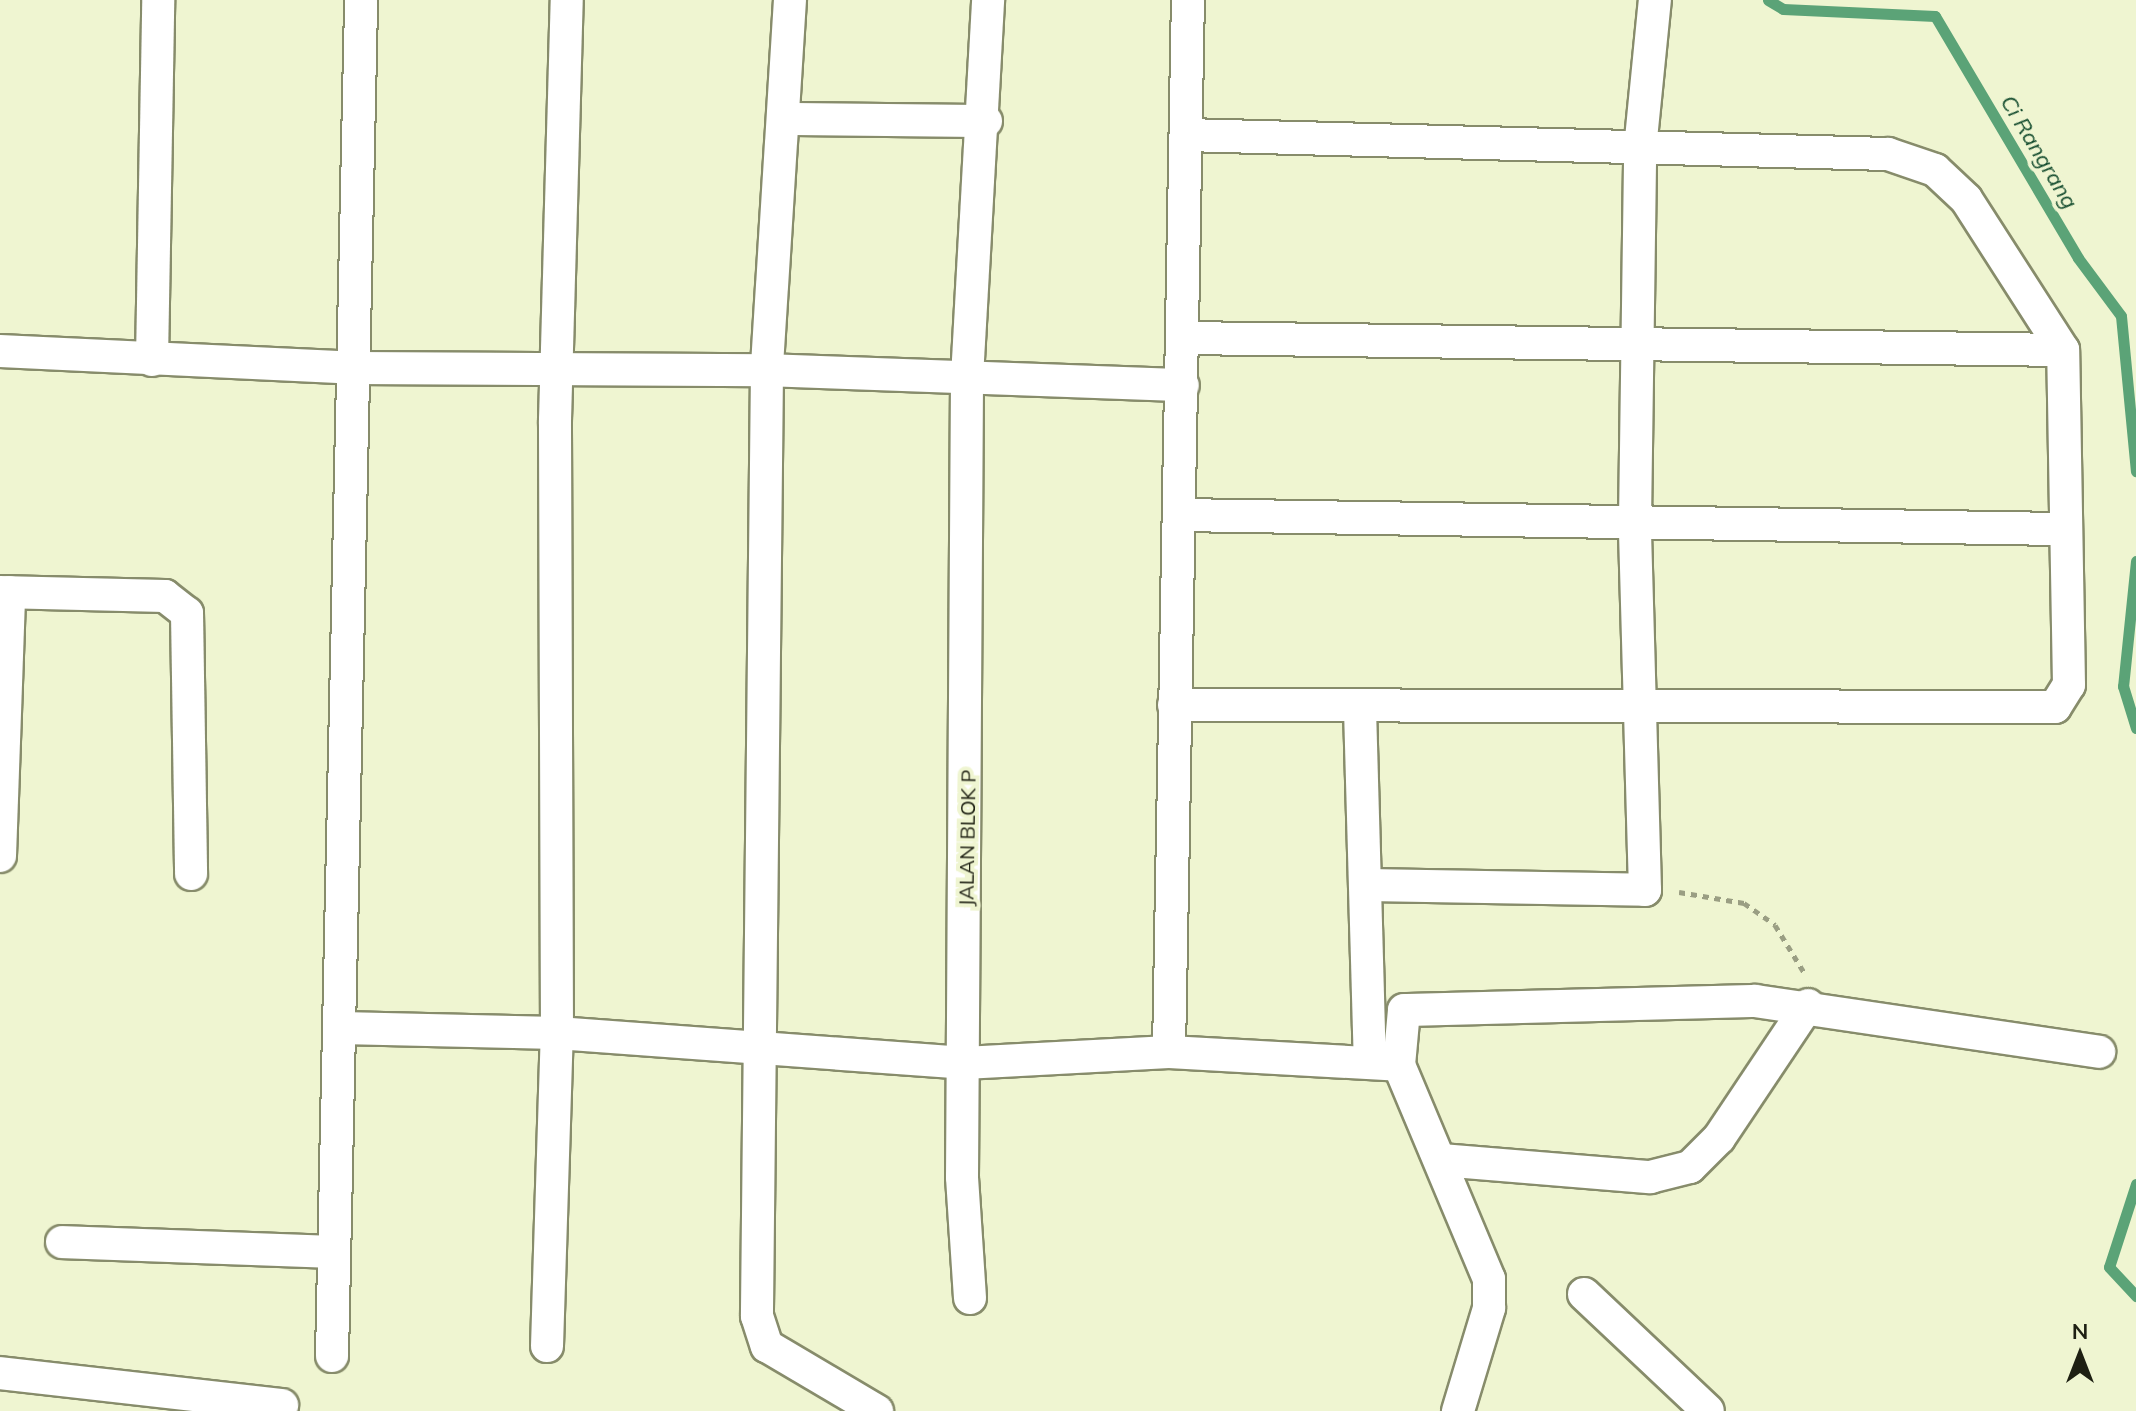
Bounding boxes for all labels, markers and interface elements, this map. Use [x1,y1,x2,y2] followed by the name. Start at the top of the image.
[1995,90,2083,214] water label: Ci Rangrang
[954,769,980,907] street label: JALAN BLOK P
[2040,1315,2120,1395] north arrow
[2072,1317,2088,1345] text: N

